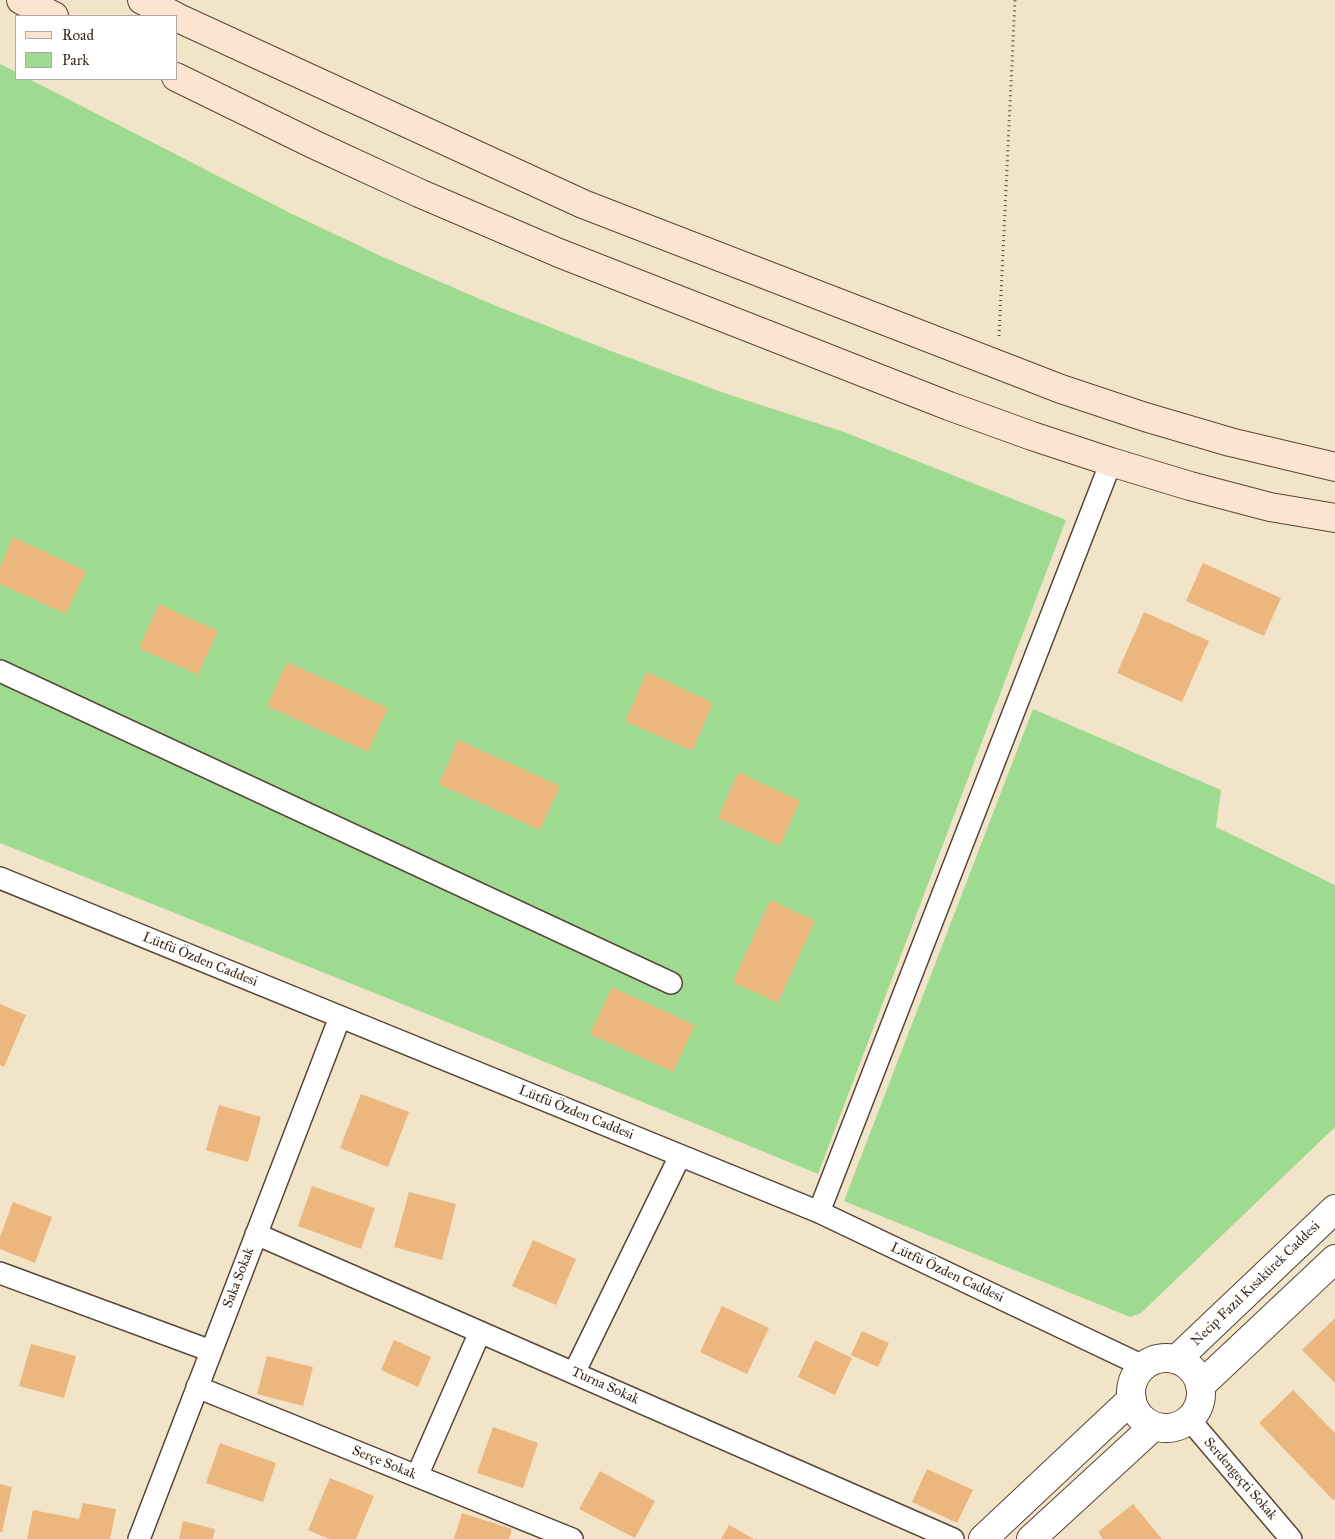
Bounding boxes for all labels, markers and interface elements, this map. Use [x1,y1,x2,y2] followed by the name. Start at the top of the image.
[15,15,178,80] legend
[62,26,94,44] text: Road
[62,51,89,69] text: Park
[140,929,260,991] street label: Lütfü Özden Caddesi
[516,1082,636,1144] street label: Lütfü Özden Caddesi
[1188,1218,1324,1350] street label: Necip Fazıl Kısakürek Caddesi
[888,1239,1006,1307] street label: Lütfü Özden Caddesi
[220,1245,258,1311] street label: Saka Sokak
[568,1364,642,1408] street label: Turna Sokak
[1200,1434,1280,1524] street label: Serdengeçti Sokak
[349,1442,419,1484] street label: Serçe Sokak

